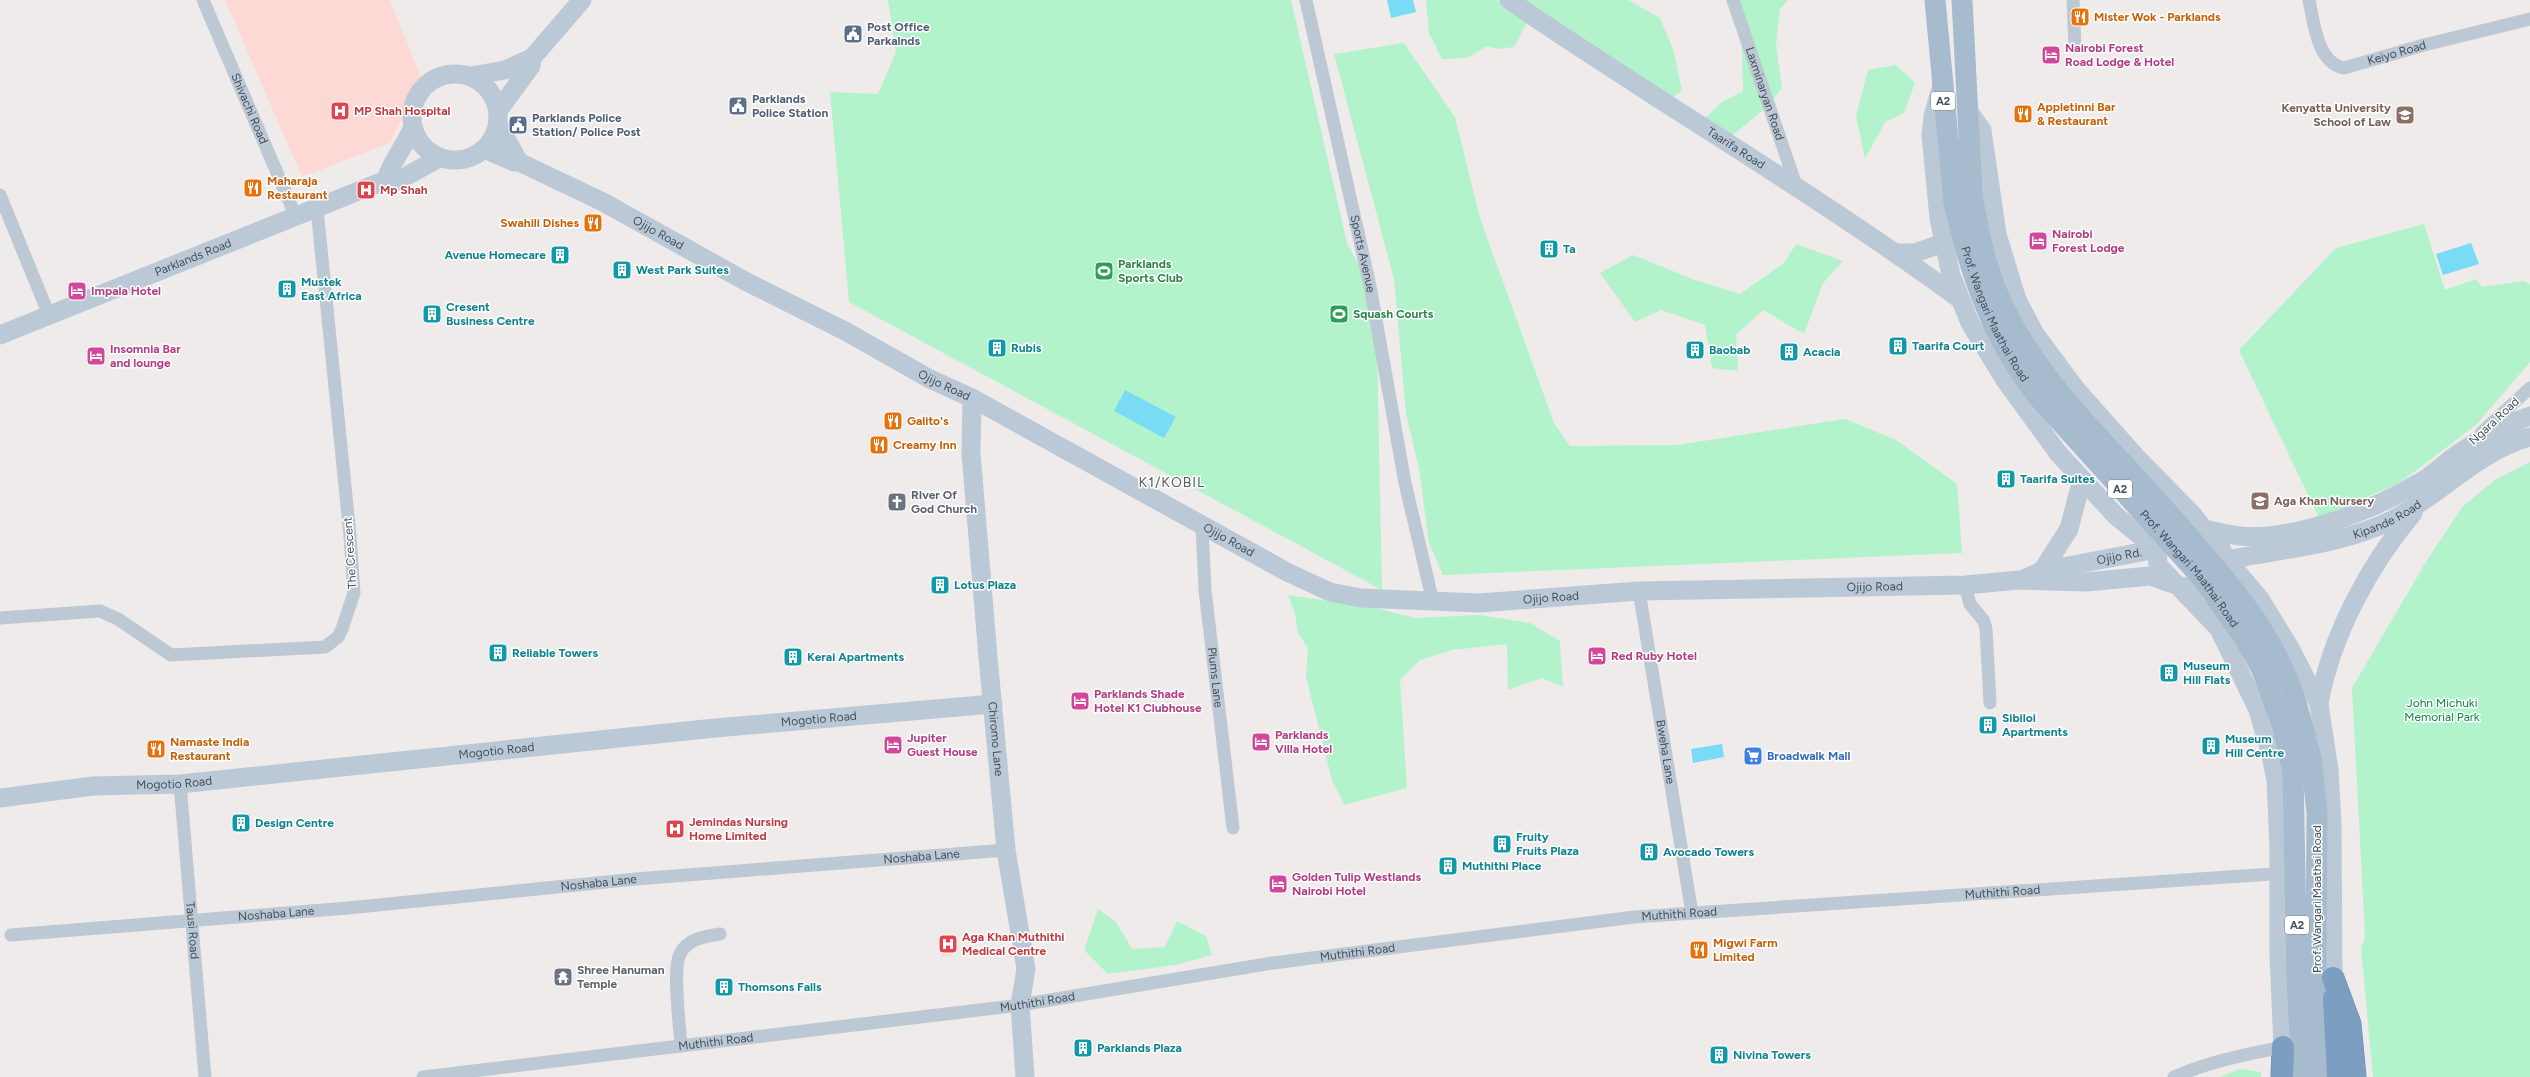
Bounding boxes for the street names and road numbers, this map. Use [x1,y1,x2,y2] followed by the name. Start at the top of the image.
[2366,38,2428,68] street label: Keiyo Road
[1743,45,1787,142] street label: Laxminaryan Road
[228,71,271,146] street label: Shivachi Road
[1931,92,1955,110] road number: A2
[1704,124,1768,172] street label: Taarifa Road
[630,213,686,253] street label: Ojijo Road
[1347,214,1378,294] street label: Sports Avenue
[153,236,233,279] street label: Parklands Road
[1958,245,2032,385] street label: Prof. Wangari Maathai Road
[915,367,972,403] street label: Ojijo Road
[2466,394,2522,448] street label: Ngara Road
[2108,480,2132,498] road number: A2
[2351,497,2424,542] street label: Kipande Road
[2137,507,2241,630] street label: Prof. Wangari Maathai Road
[340,516,359,589] street label: The Crescent
[1201,520,1257,560] street label: Ojijo Road
[2095,545,2143,567] street label: Ojijo Rd.
[1847,579,1903,594] street label: Ojijo Road
[1523,589,1580,607] street label: Ojijo Road
[1205,646,1226,709] street label: Plums Lane
[985,701,1006,777] street label: Chiromo Lane
[780,709,857,729] street label: Mogotio Road
[1653,719,1678,785] street label: Bweha Lane
[458,740,535,762] street label: Mogotio Road
[136,774,213,792] street label: Mogotio Road
[2310,825,2324,973] street label: Prof. Wangari Maathai Road
[883,847,961,867] street label: Noshaba Lane
[560,872,638,894] street label: Noshaba Lane
[1964,883,2041,902] street label: Muthithi Road
[183,901,202,960] street label: Tausi Road
[237,904,315,924] street label: Noshaba Lane
[1641,904,1717,923] street label: Muthithi Road
[2285,916,2309,934] road number: A2
[1319,941,1396,964] street label: Muthithi Road
[999,989,1076,1014] street label: Muthithi Road
[678,1030,754,1053] street label: Muthithi Road

